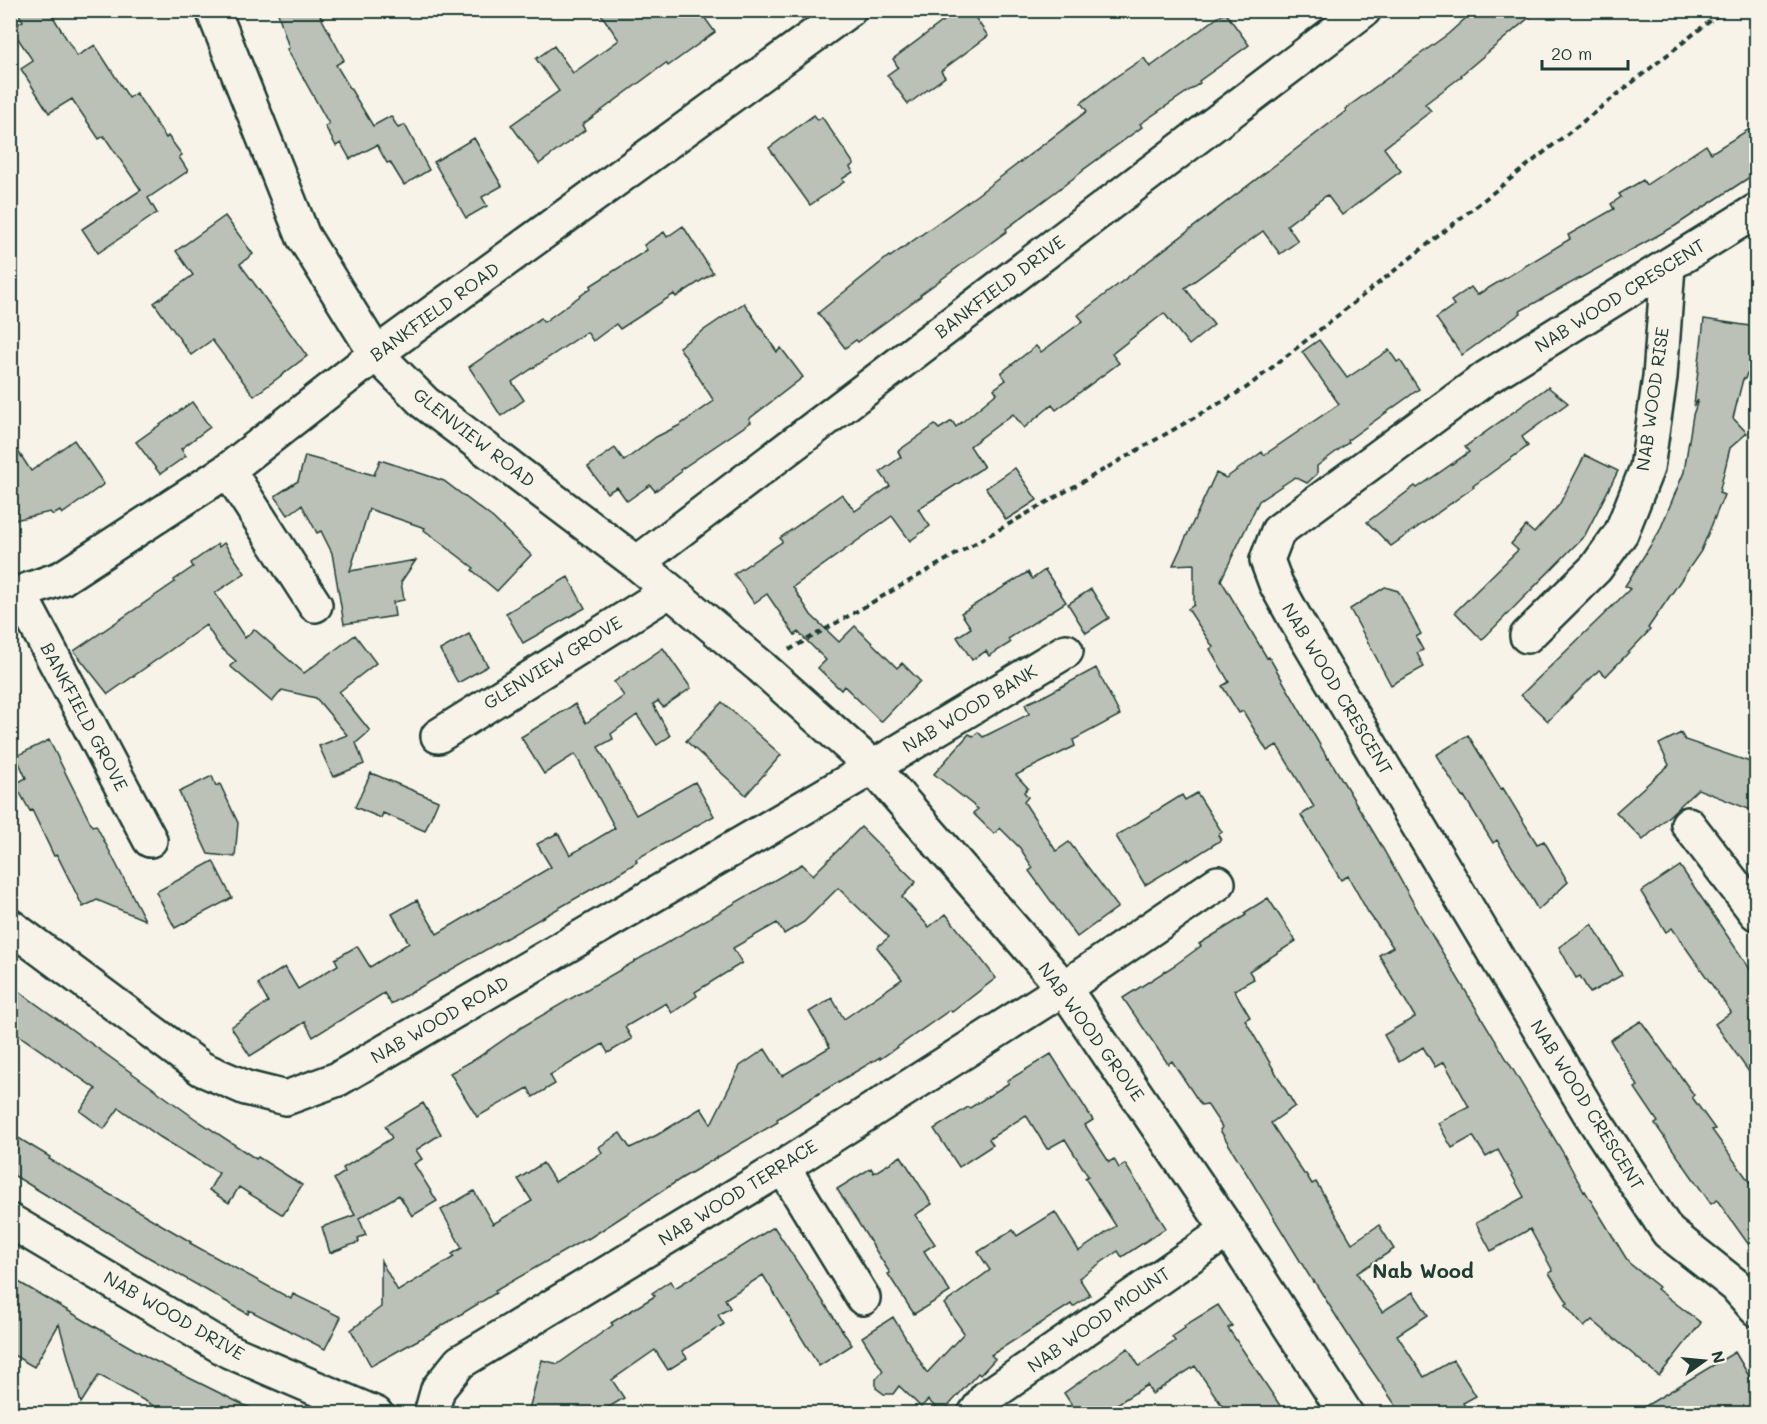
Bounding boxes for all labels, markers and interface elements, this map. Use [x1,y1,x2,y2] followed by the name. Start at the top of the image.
[1542,33,1628,71] scale bar
[1551,41,1592,65] text: 20 m
[929,229,1069,343] street label: BANKFIELD DRIVE
[1530,233,1709,357] street label: NAB WOOD CRESCENT
[365,256,504,366] street label: BANKFIELD ROAD
[1630,325,1674,472] street label: NAB WOOD RISE
[409,382,540,492] street label: GLENVIEW ROAD
[1277,598,1399,779] street label: NAB WOOD CRESCENT
[479,610,626,714] street label: GLENVIEW GROVE
[36,638,134,795] street label: BANKFIELD GROVE
[898,658,1041,758] street label: NAB WOOD BANK
[1033,957,1150,1106] street label: NAB WOOD GROVE
[366,970,513,1068] street label: NAB WOOD ROAD
[1526,1015,1650,1194] street label: NAB WOOD CRESCENT
[653,1133,821,1251] street label: NAB WOOD TERRACE
[1372,1257,1474,1283] district label: Nab Wood
[1022,1261,1175,1377] street label: NAB WOOD MOUNT
[100,1265,249,1365] street label: NAB WOOD DRIVE
[1674,1331,1734,1391] north arrow
[1707,1348,1731,1366] text: N

